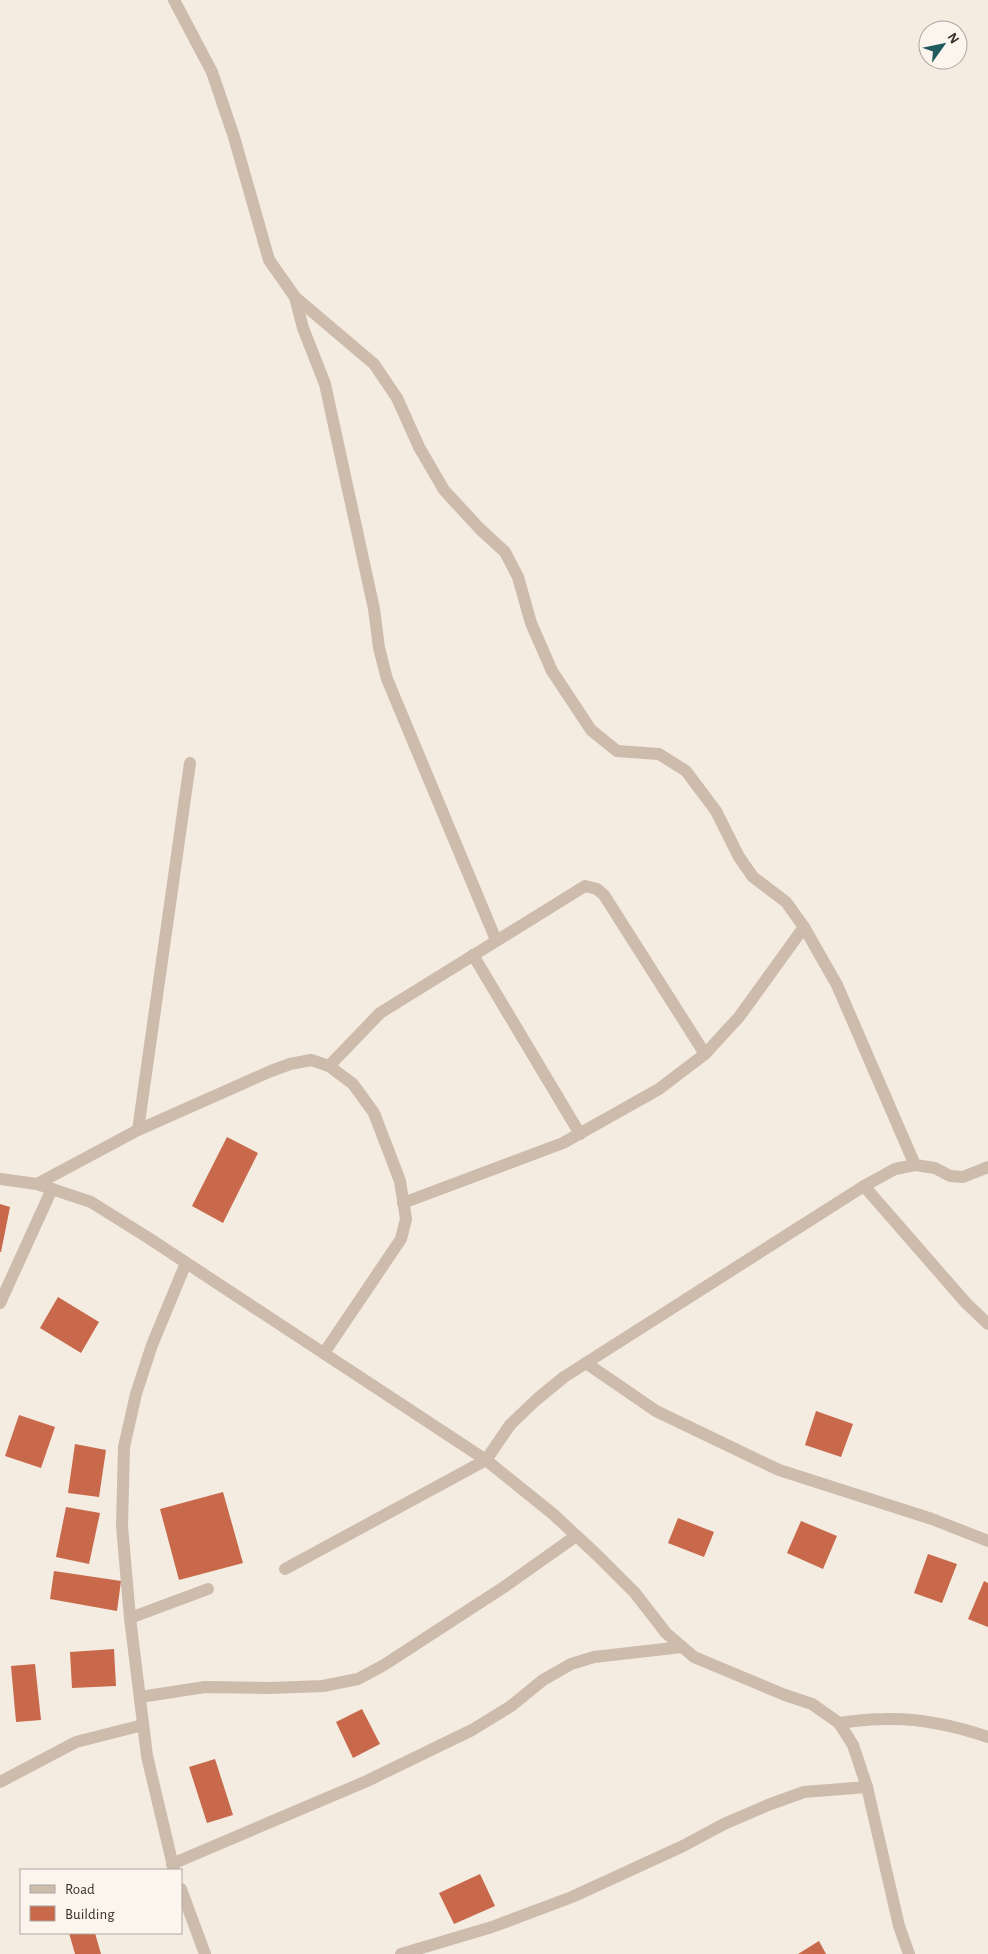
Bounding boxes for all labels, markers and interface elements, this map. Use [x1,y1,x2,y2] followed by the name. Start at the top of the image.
[918,20,968,70] north arrow
[945,31,962,46] text: N
[20,1869,182,1934] legend
[65,1882,95,1897] text: Road
[65,1907,115,1922] text: Building

